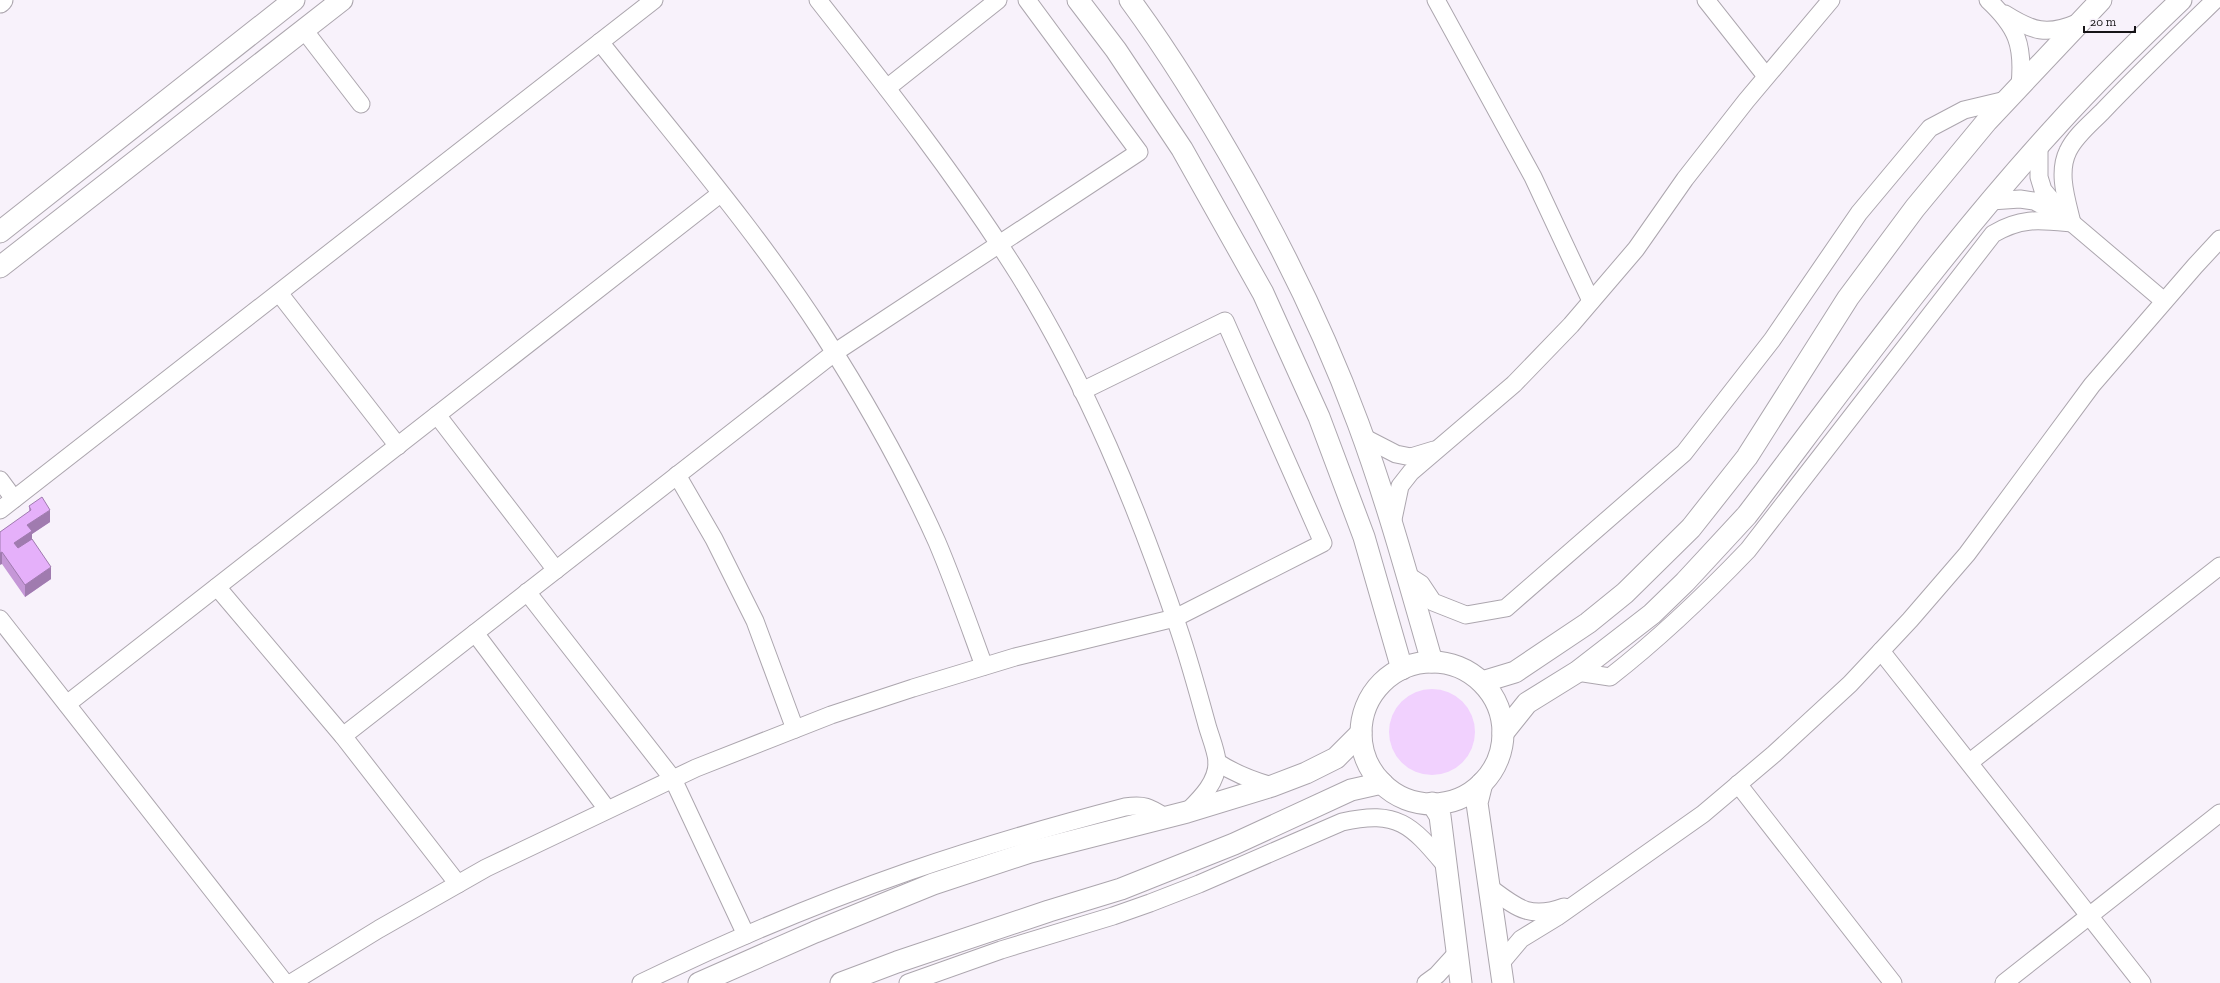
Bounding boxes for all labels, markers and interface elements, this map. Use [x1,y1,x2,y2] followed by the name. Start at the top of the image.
[2084,8,2135,34] scale bar
[2090,15,2117,29] text: 20 m

